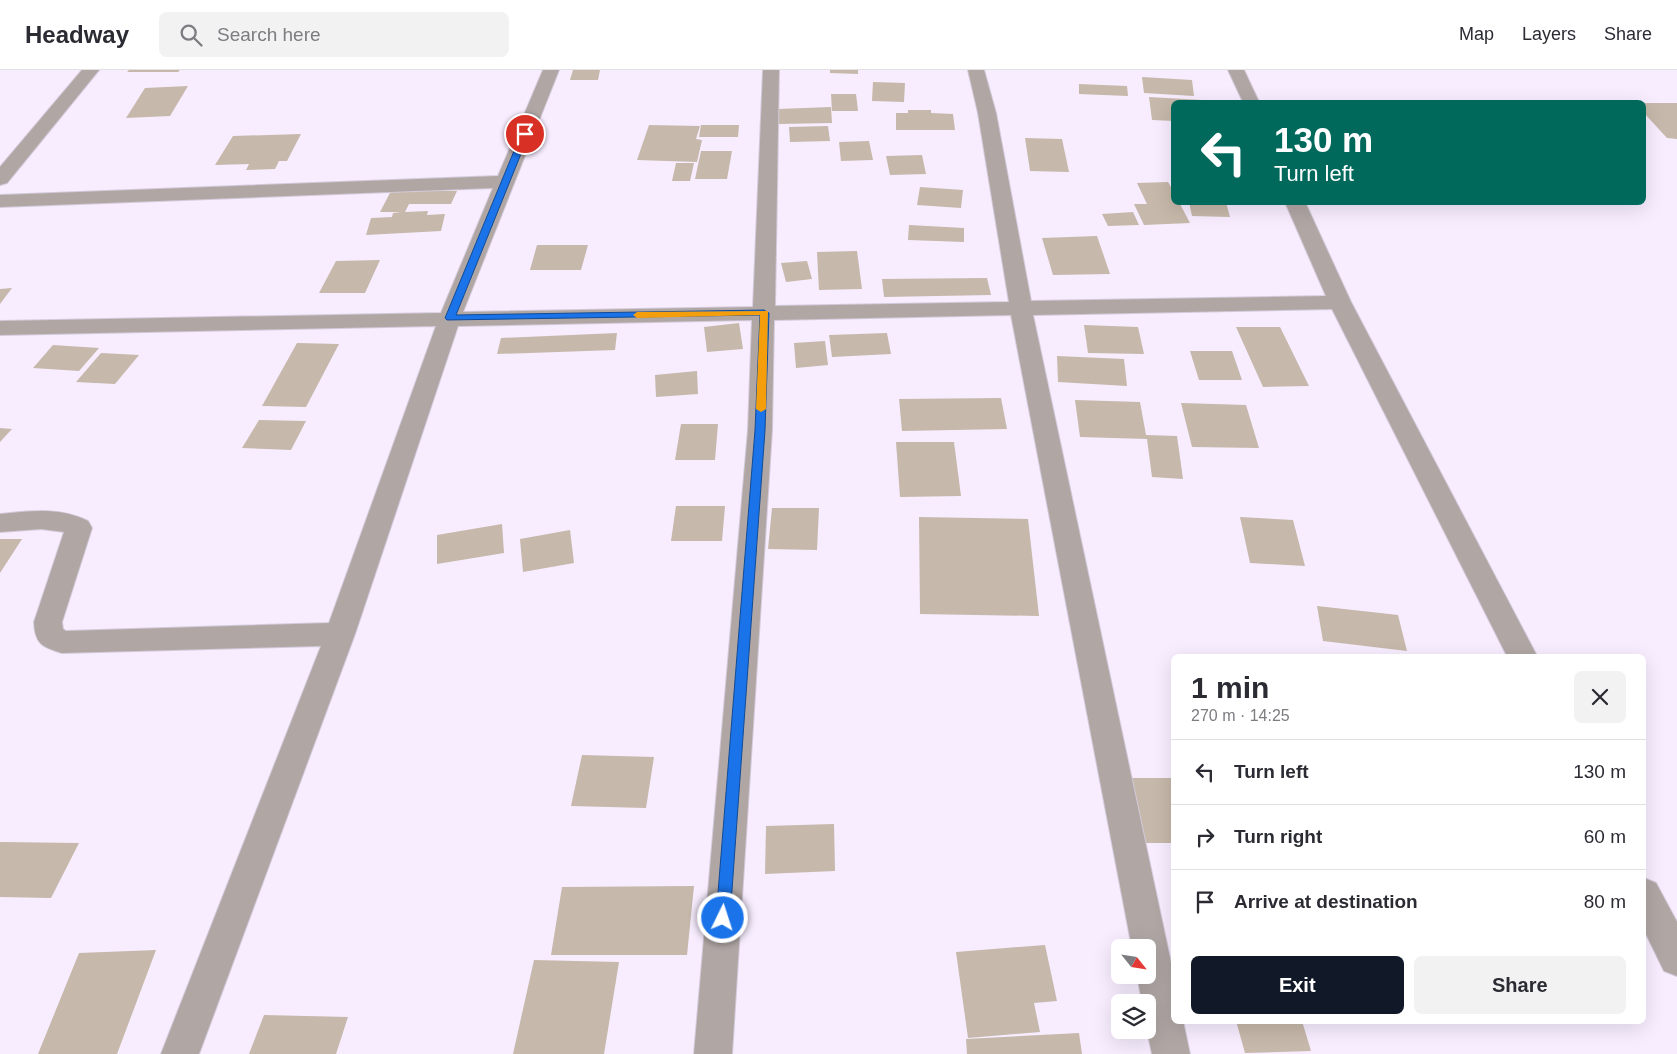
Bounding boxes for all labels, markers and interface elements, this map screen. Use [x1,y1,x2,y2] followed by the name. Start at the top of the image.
[159,12,509,57] search box
[25,21,129,48] text: Headway
[177,21,205,49] icon: search
[217,24,321,45] text: Search here
[1459,24,1494,44] text: Map
[1522,24,1576,44] text: Layers
[1604,24,1652,44] text: Share
[504,113,546,155] pin
[511,120,539,148] icon: arrive
[1191,120,1256,185] icon: left
[1274,120,1373,159] text: 130 m
[1274,161,1354,186] text: Turn left
[1191,671,1269,704] text: 1 min
[1574,671,1626,723] button: close
[1191,707,1290,724] text: 270 m · 14:25
[1191,758,1219,786] icon: left
[1234,761,1309,782] text: Turn left
[1573,761,1626,782] text: 130 m
[1191,823,1219,851] icon: right
[1234,826,1322,847] text: Turn right
[1584,826,1626,847] text: 60 m
[1191,888,1219,916] icon: arrive
[696,891,748,943] position arrow
[1234,891,1418,912] text: Arrive at destination
[1584,891,1626,912] text: 80 m
[1111,939,1156,984] north arrow
[1111,939,1156,1039] map controls
[1191,956,1404,1014] button: Exit
[1414,956,1626,1014] button: Share
[1111,994,1156,1039] button: layers

